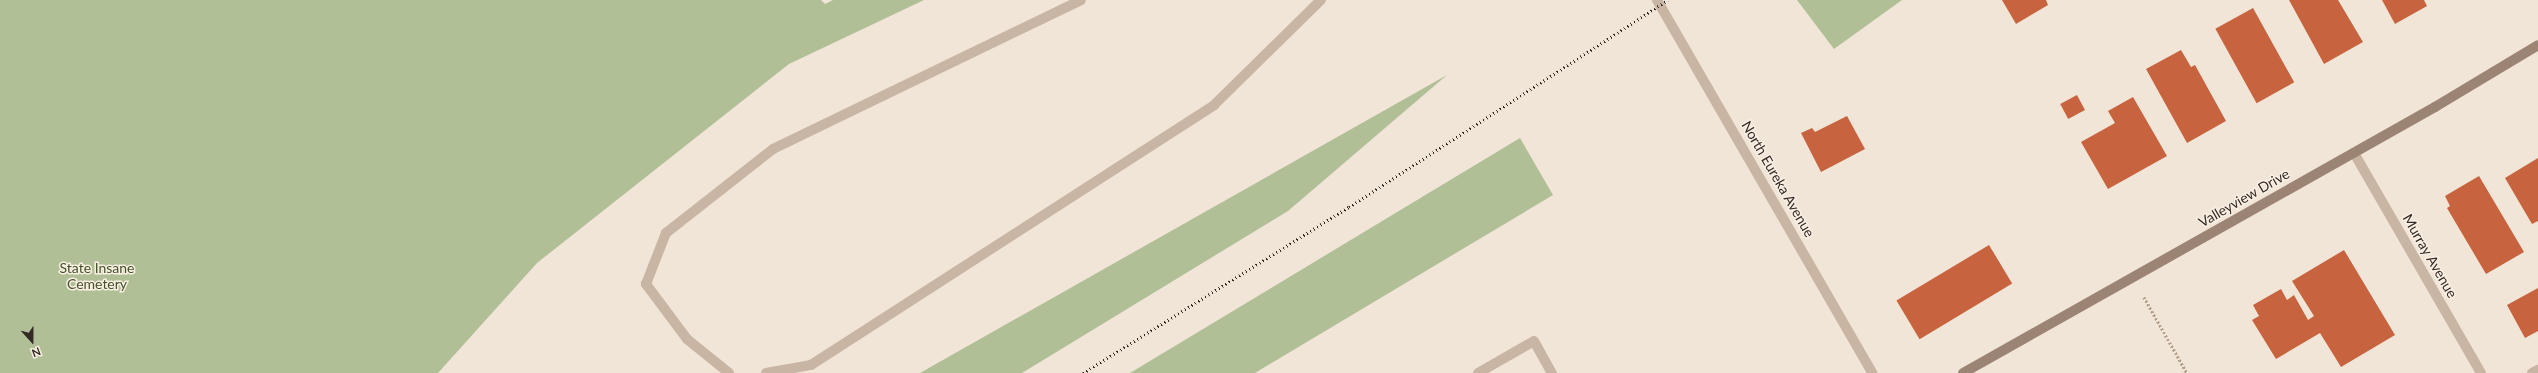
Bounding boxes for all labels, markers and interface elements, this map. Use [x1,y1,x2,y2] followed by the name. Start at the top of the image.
[1738,118,1818,240] street label: North Eureka Avenue
[2196,165,2292,231] street label: Valleyview Drive
[2399,211,2461,301] street label: Murray Avenue
[60,260,134,292] park label: State Insane Cemetery
[12,321,52,361] north arrow
[30,345,43,360] text: N

